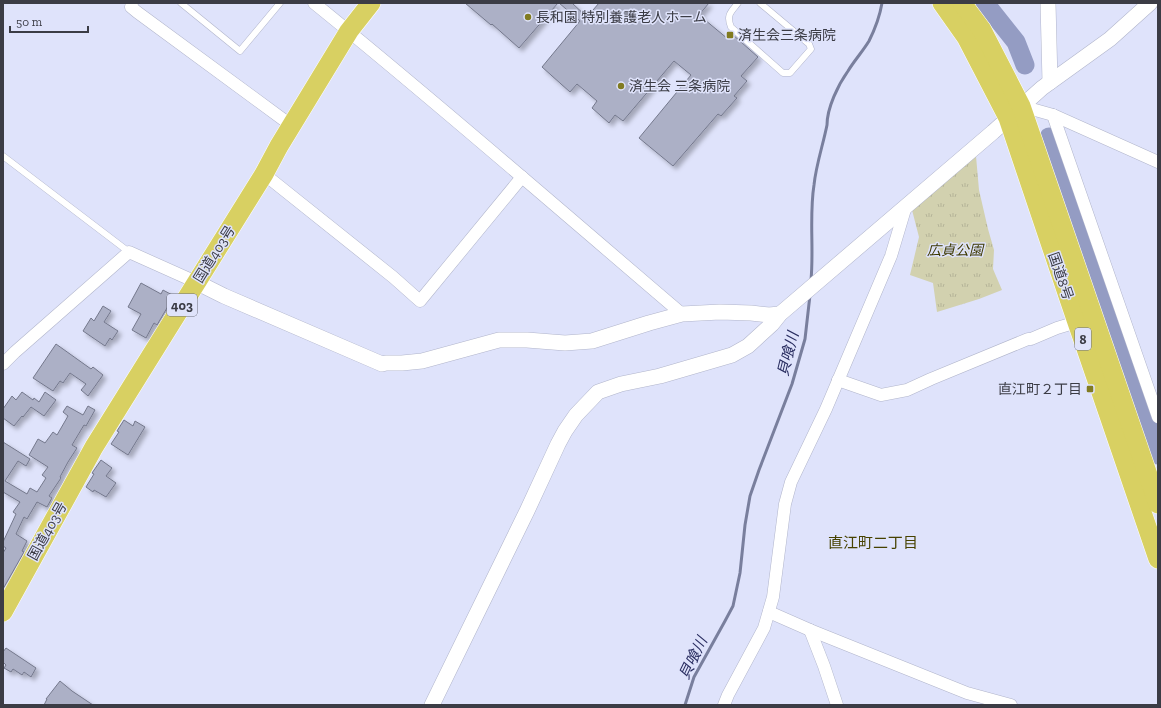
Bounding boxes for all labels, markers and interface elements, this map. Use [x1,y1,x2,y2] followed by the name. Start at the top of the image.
[10,8,88,34] scale bar
[536,9,707,26] place label: 長和園 特別養護老人ホーム
[523,12,533,22] marker: 長和園 特別養護老人ホーム
[16,15,43,29] text: 50 m
[738,27,836,44] place label: 済生会三条病院
[725,30,735,40] marker: 済生会三条病院
[629,78,730,95] place label: 済生会 三条病院
[616,81,626,91] marker: 済生会 三条病院
[190,222,239,286] street label: 国道403号
[927,242,985,259] park label: 広貞公園
[1044,250,1077,302] street label: 国道8号
[167,294,197,316] road number: 403
[774,328,803,378] water label: 貝喰川
[1075,328,1091,350] road number: 8
[998,381,1082,398] place label: 直江町２丁目
[1085,384,1095,394] marker: 直江町２丁目
[24,499,70,564] street label: 国道403号
[828,534,918,552] district label: 直江町二丁目
[675,632,712,682] water label: 貝喰川

